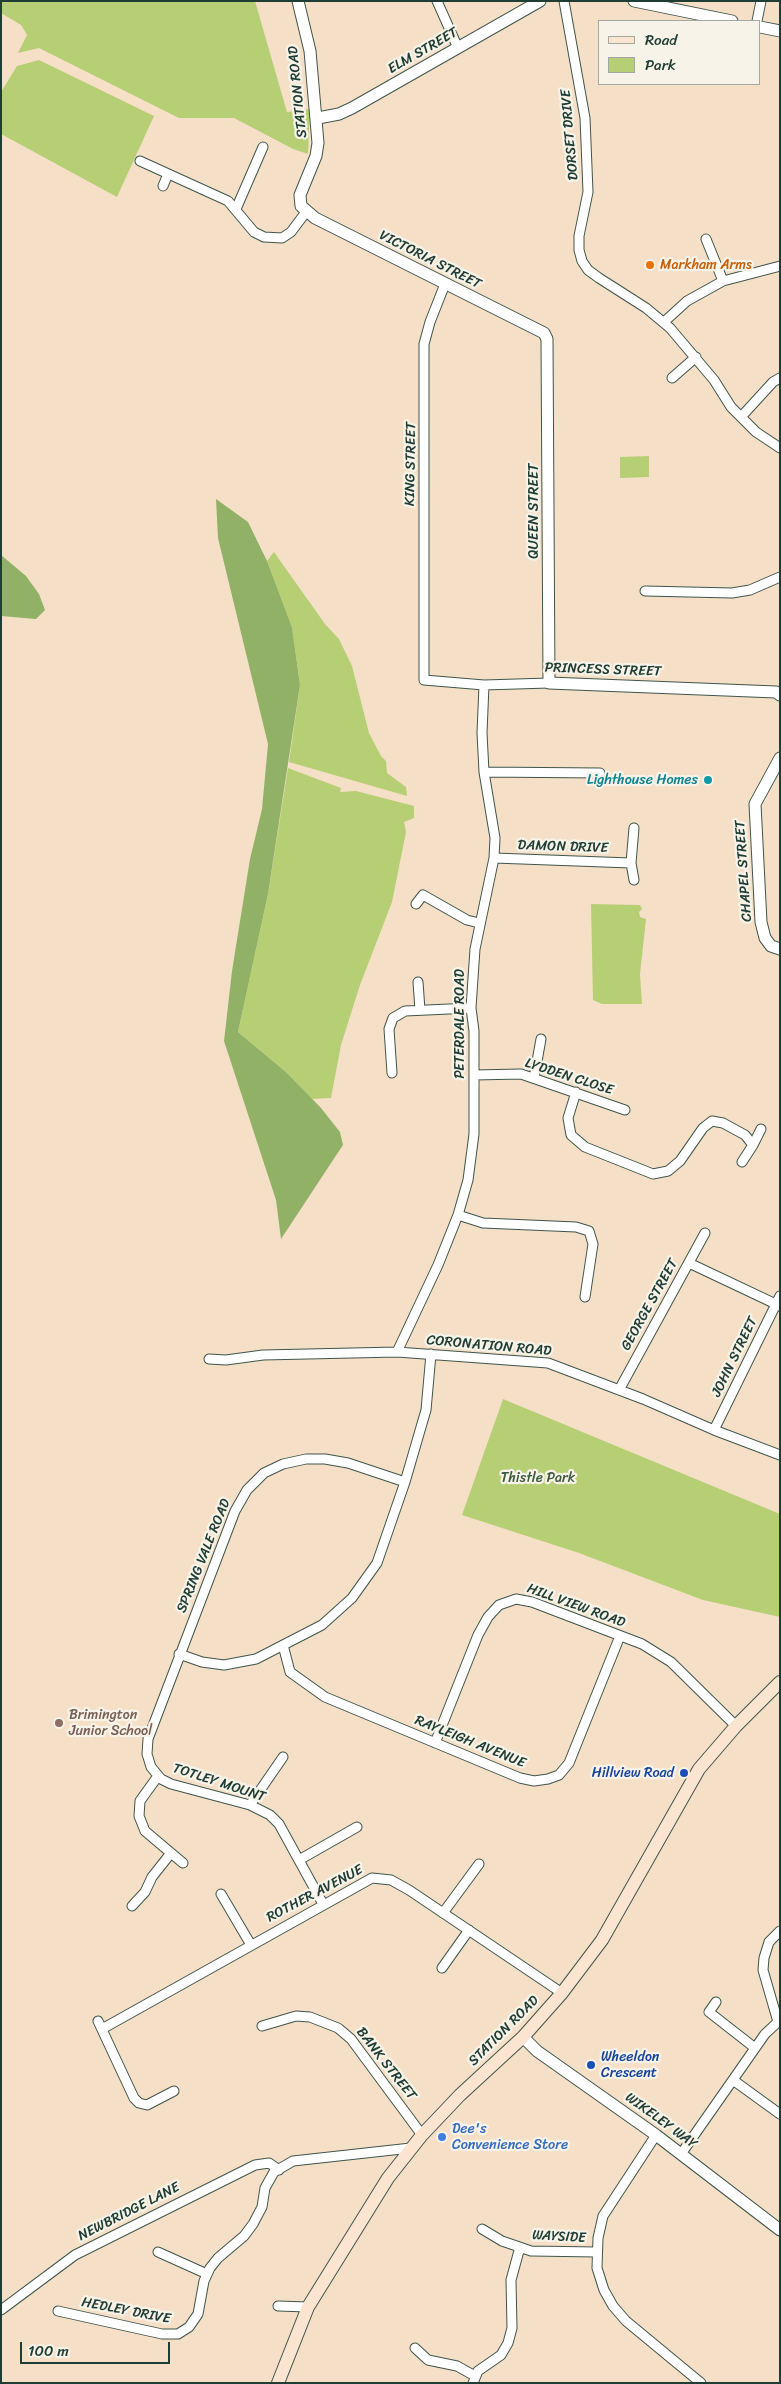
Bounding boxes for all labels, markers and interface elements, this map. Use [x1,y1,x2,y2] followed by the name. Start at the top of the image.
[598,20,761,85] legend
[385,24,461,78] street label: ELM STREET
[645,27,677,53] text: Road
[285,45,311,139] street label: STATION ROAD
[645,52,676,78] text: Park
[558,89,582,181] street label: DORSET DRIVE
[376,227,484,293] street label: VICTORIA STREET
[660,257,752,273] place label: Markham Arms
[644,259,656,271] marker: Markham Arms
[402,422,420,506] street label: KING STREET
[526,463,542,559] street label: QUEEN STREET
[544,660,662,680] street label: PRINCESS STREET
[587,772,698,788] place label: Lighthouse Homes
[702,774,714,786] marker: Lighthouse Homes
[732,820,756,922] street label: CHAPEL STREET
[517,837,609,857] street label: DAMON DRIVE
[452,969,468,1079] street label: PETERDALE ROAD
[523,1055,615,1099] street label: LYDDEN CLOSE
[618,1256,682,1354] street label: GEORGE STREET
[708,1314,762,1400] street label: JOHN STREET
[426,1332,552,1360] street label: CORONATION ROAD
[501,1470,575,1486] park label: Thistle Park
[173,1497,235,1615] street label: SPRING VALE ROAD
[525,1580,627,1632] street label: HILL VIEW ROAD
[69,1707,152,1740] place label: Brimington Junior School
[412,1712,528,1772] street label: RAYLEIGH AVENUE
[53,1717,65,1729] marker: Brimington Junior School
[171,1760,267,1806] street label: TOTLEY MOUNT
[592,1765,674,1781] place label: Hillview Road
[678,1767,690,1779] marker: Hillview Road
[264,1862,366,1926] street label: ROTHER AVENUE
[465,1992,543,2070] street label: STATION ROAD
[352,2024,420,2104] street label: BANK STREET
[601,2049,659,2082] place label: Wheeldon Crescent
[585,2059,597,2071] marker: Wheeldon Crescent
[622,2089,700,2153] street label: WIKELEY WAY
[452,2121,568,2154] place label: Dee's Convenience Store
[436,2131,448,2143] marker: Dee's Convenience Store
[75,2179,183,2245] street label: NEWBRIDGE LANE
[532,2227,586,2247] street label: WAYSIDE
[80,2294,172,2328] street label: HEDLEY DRIVE
[22,2332,172,2364] scale bar
[28,2338,69,2364] text: 100 m

